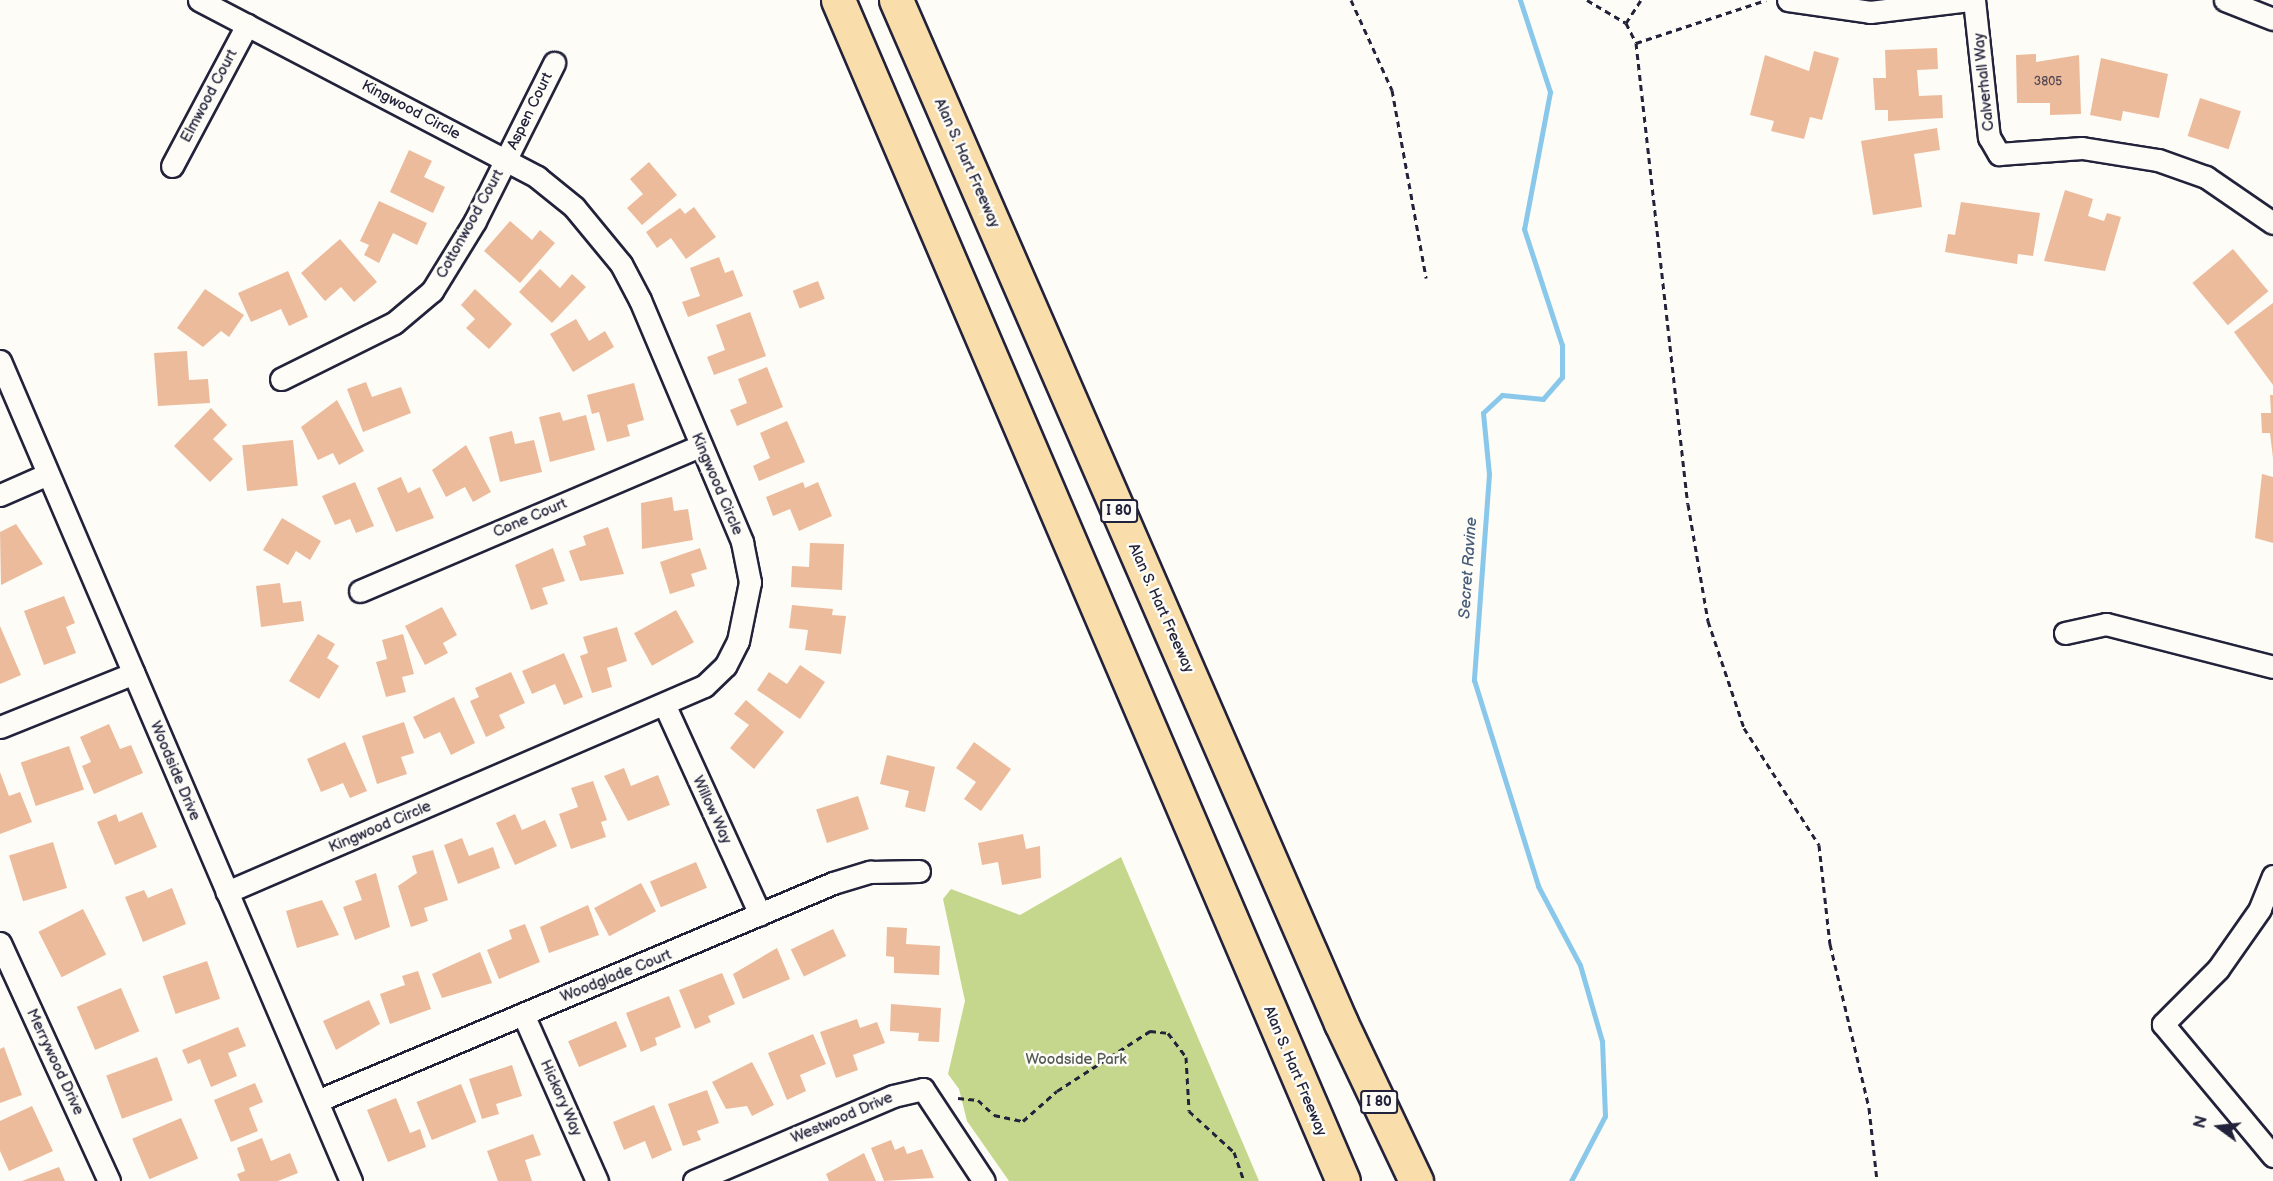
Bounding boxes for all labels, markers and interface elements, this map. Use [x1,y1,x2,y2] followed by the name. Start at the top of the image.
[1970,32,1998,132] street label: Calverhall Way
[177,46,241,146] street label: Elmwood Court
[504,69,556,153] street label: Aspen Court
[2034,75,2062,89] house number: 3805
[358,76,464,144] street label: Kingwood Circle
[930,95,1004,231] street label: Alan S. Hart Freeway
[433,166,507,282] street label: Cottonwood Court
[687,430,747,538] street label: Kingwood Circle
[491,494,569,542] street label: Cone Court
[1100,500,1138,522] road number: I 80
[1456,516,1482,620] water label: Secret Ravine
[1124,540,1198,676] street label: Alan S. Hart Freeway
[146,719,204,823] street label: Woodside Drive
[688,773,736,847] street label: Willow Way
[326,797,434,857] street label: Kingwood Circle
[558,946,674,1006] street label: Woodglade Court
[1259,1003,1331,1139] street label: Alan S. Hart Freeway
[23,1006,87,1118] street label: Merrywood Drive
[1025,1051,1127,1069] park label: Woodside Park
[536,1056,586,1140] street label: Hickory Way
[788,1088,896,1148] street label: Westwood Drive
[1360,1091,1398,1113] road number: I 80
[2189,1097,2249,1157] north arrow
[2190,1114,2212,1130] text: N

